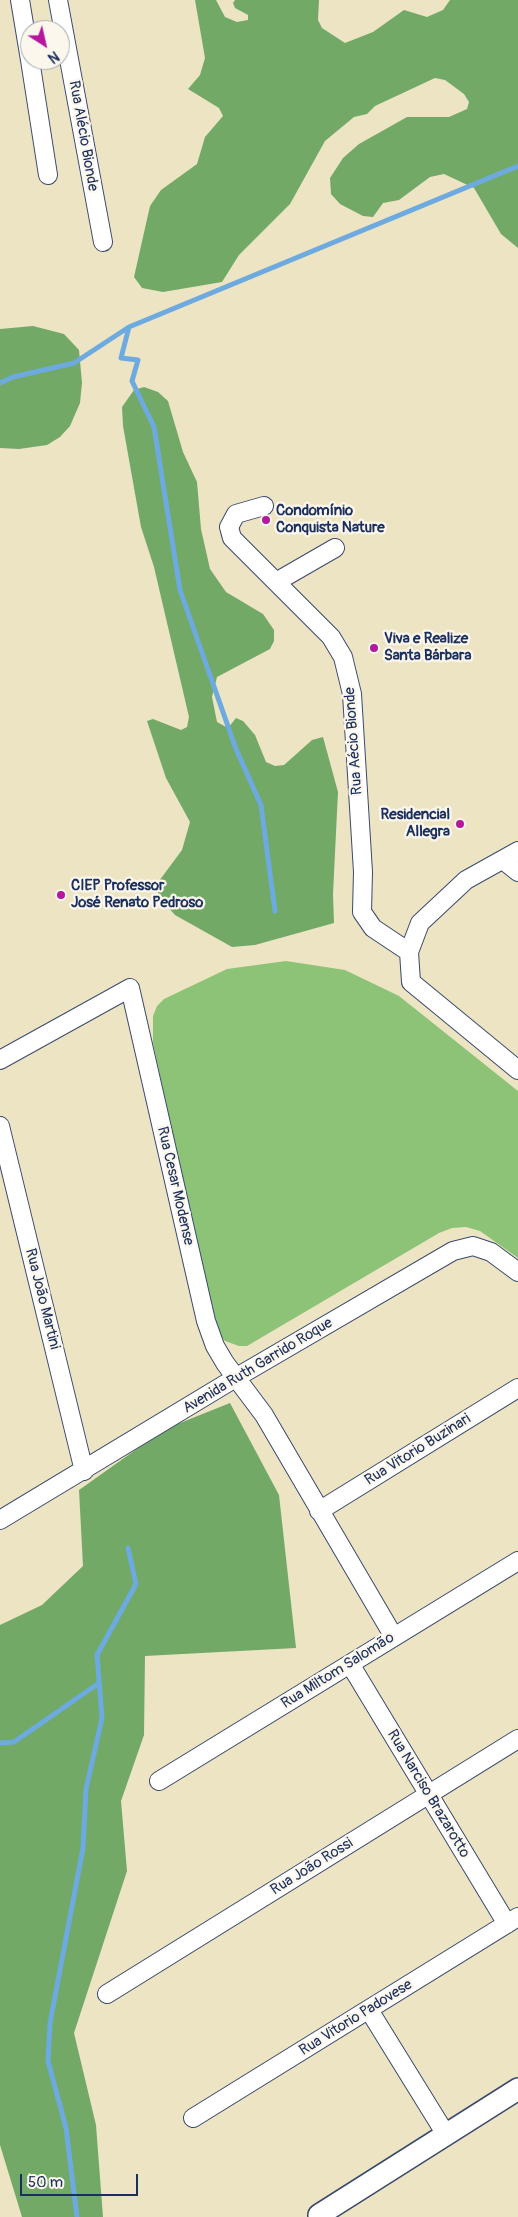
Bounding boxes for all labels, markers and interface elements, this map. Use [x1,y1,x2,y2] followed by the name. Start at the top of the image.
[20,20,70,70] north arrow
[45,47,62,67] text: N
[64,79,102,193] street label: Rua Alécio Bionde
[276,502,385,537] place label: Condomínio Conquista Nature
[260,514,272,526] marker: Condomínio Conquista Nature
[384,630,471,665] place label: Viva e Realize Santa Bárbara
[368,642,380,654] marker: Viva e Realize Santa Bárbara
[341,686,367,796] street label: Rua Aécio Bionde
[381,806,450,841] place label: Residencial Allegra
[454,818,466,830] marker: Residencial Allegra
[71,877,203,912] place label: CIEP Professor José Renato Pedroso
[55,889,67,901] marker: CIEP Professor José Renato Pedroso
[153,1125,197,1247] street label: Rua Cesar Modense
[21,1247,63,1351] street label: Rua João Martini
[180,1314,336,1418] street label: Avenida Ruth Garrido Roque
[362,1410,474,1490] street label: Rua Vitorio Buzinari
[278,1629,398,1713] street label: Rua Miltom Salomão
[383,1727,473,1861] street label: Rua Narciso Brazarotto
[268,1835,356,1899] street label: Rua João Rossi
[296,1976,416,2060] street label: Rua Vitorio Padovese
[22,2164,140,2196] scale bar
[28,2173,63,2192] text: 50 m

